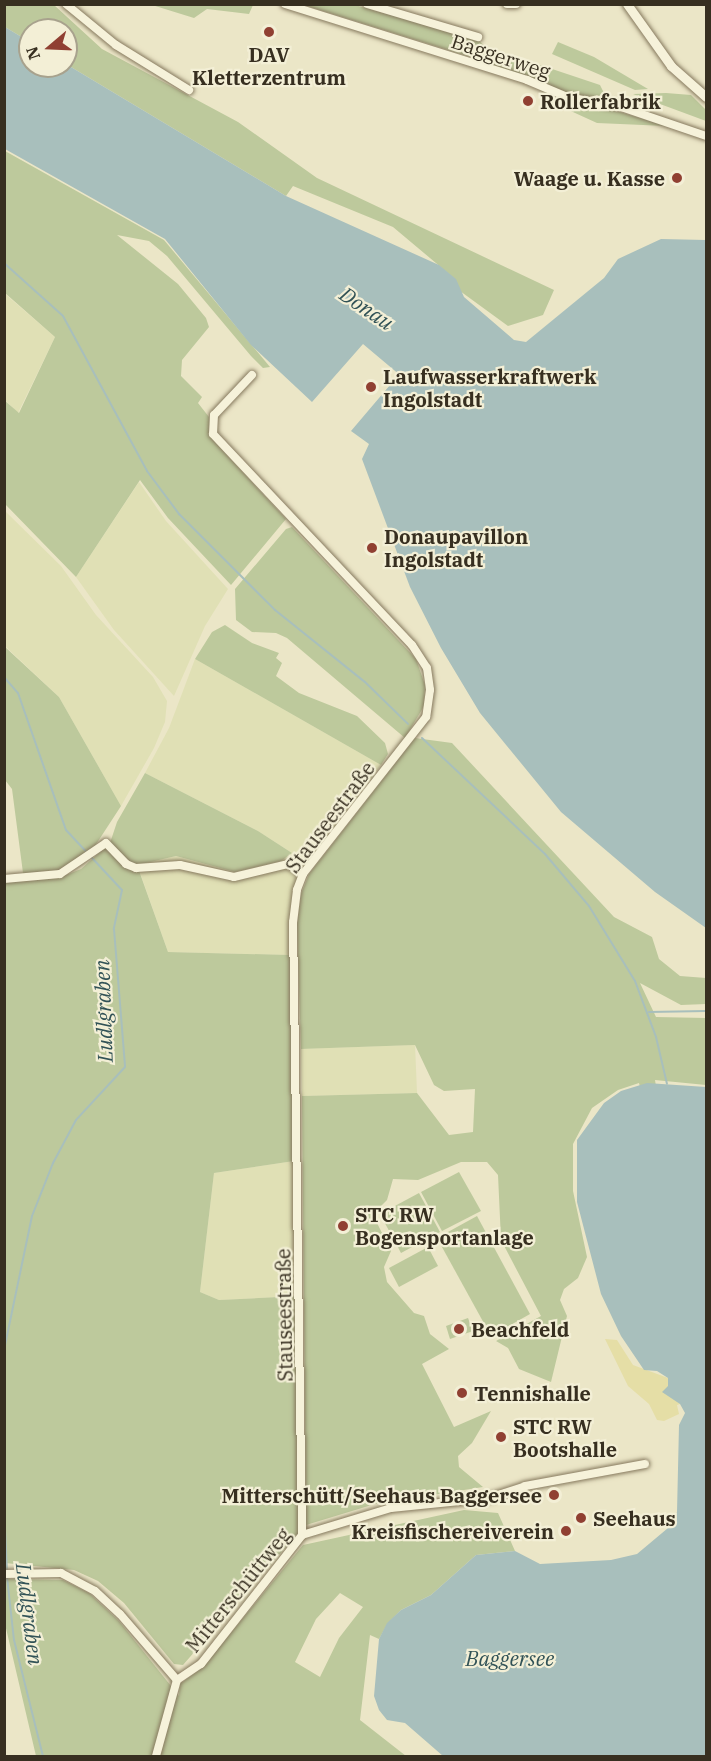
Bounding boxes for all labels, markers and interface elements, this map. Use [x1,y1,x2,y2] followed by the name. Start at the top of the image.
[18,18,78,78] north arrow
[262,25,276,39] marker: DAV Kletterzentrum
[448,29,554,83] street label: Baggerweg
[192,42,346,89] place label: DAV Kletterzentrum
[21,44,44,62] text: N
[540,89,661,113] place label: Rollerfabrik
[521,94,535,108] marker: Rollerfabrik
[514,166,665,190] place label: Waage u. Kasse
[670,171,684,185] marker: Waage u. Kasse
[335,281,399,335] water label: Donau
[383,364,596,411] place label: Laufwasserkraftwerk Ingolstadt
[364,380,378,394] marker: Laufwasserkraftwerk Ingolstadt
[384,524,528,571] place label: Donaupavillon Ingolstadt
[365,541,379,555] marker: Donaupavillon Ingolstadt
[280,757,380,877] street label: Stauseestraße
[89,959,117,1063] water label: Ludlgraben
[355,1202,534,1249] place label: STC RW Bogensportanlage
[336,1219,350,1233] marker: STC RW Bogensportanlage
[271,1248,297,1382] street label: Stauseestraße
[471,1317,569,1341] place label: Beachfeld
[452,1322,466,1336] marker: Beachfeld
[474,1381,591,1405] place label: Tennishalle
[455,1386,469,1400] marker: Tennishalle
[513,1414,617,1461] place label: STC RW Bootshalle
[494,1430,508,1444] marker: STC RW Bootshalle
[221,1483,542,1507] place label: Mitterschütt/Seehaus Baggersee
[547,1488,561,1502] marker: Mitterschütt/Seehaus Baggersee
[593,1506,676,1530] place label: Seehaus
[574,1511,588,1525] marker: Seehaus
[351,1519,554,1543] place label: Kreisfischereiverein
[180,1523,296,1657] street label: Mitterschüttweg
[559,1524,573,1538] marker: Kreisfischereiverein
[11,1562,49,1666] water label: Ludlgraben
[466,1645,554,1671] water label: Baggersee

